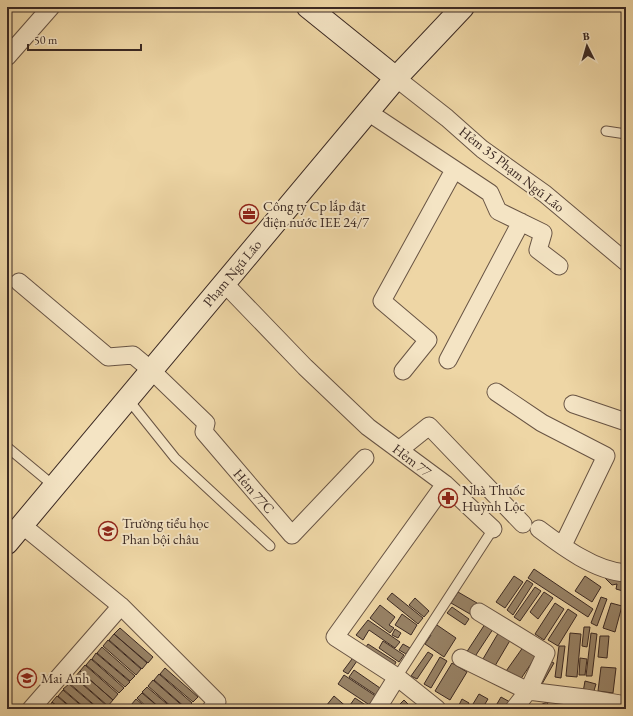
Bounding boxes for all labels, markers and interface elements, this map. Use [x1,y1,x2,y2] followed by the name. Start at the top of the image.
[28,26,141,52] scale bar
[567,26,607,66] north arrow
[582,29,590,43] text: B
[34,32,58,48] text: 50 m
[456,122,568,216] street label: Hẻm 35 Phạm Ngũ Lão
[263,197,369,231] place label: Công ty Cp lắp đặt điện nước IEE 24/7
[238,203,260,225] office icon: Công ty Cp lắp đặt điện nước IEE 24/7
[199,236,265,310] street label: Phạm Ngũ Lão
[389,440,435,481] street label: Hẻm 77
[230,465,279,517] street label: Hẻm 77C
[462,481,526,515] place label: Nhà Thuốc Huỳnh Lộc
[437,487,459,509] pharmacy icon: Nhà Thuốc Huỳnh Lộc
[122,514,209,548] place label: Trường tiểu học Phan bội châu
[97,520,119,542] school or university icon: Trường tiểu học Phan bội châu
[16,667,38,689] school or university icon: Mai Anh
[41,669,89,687] place label: Mai Anh

